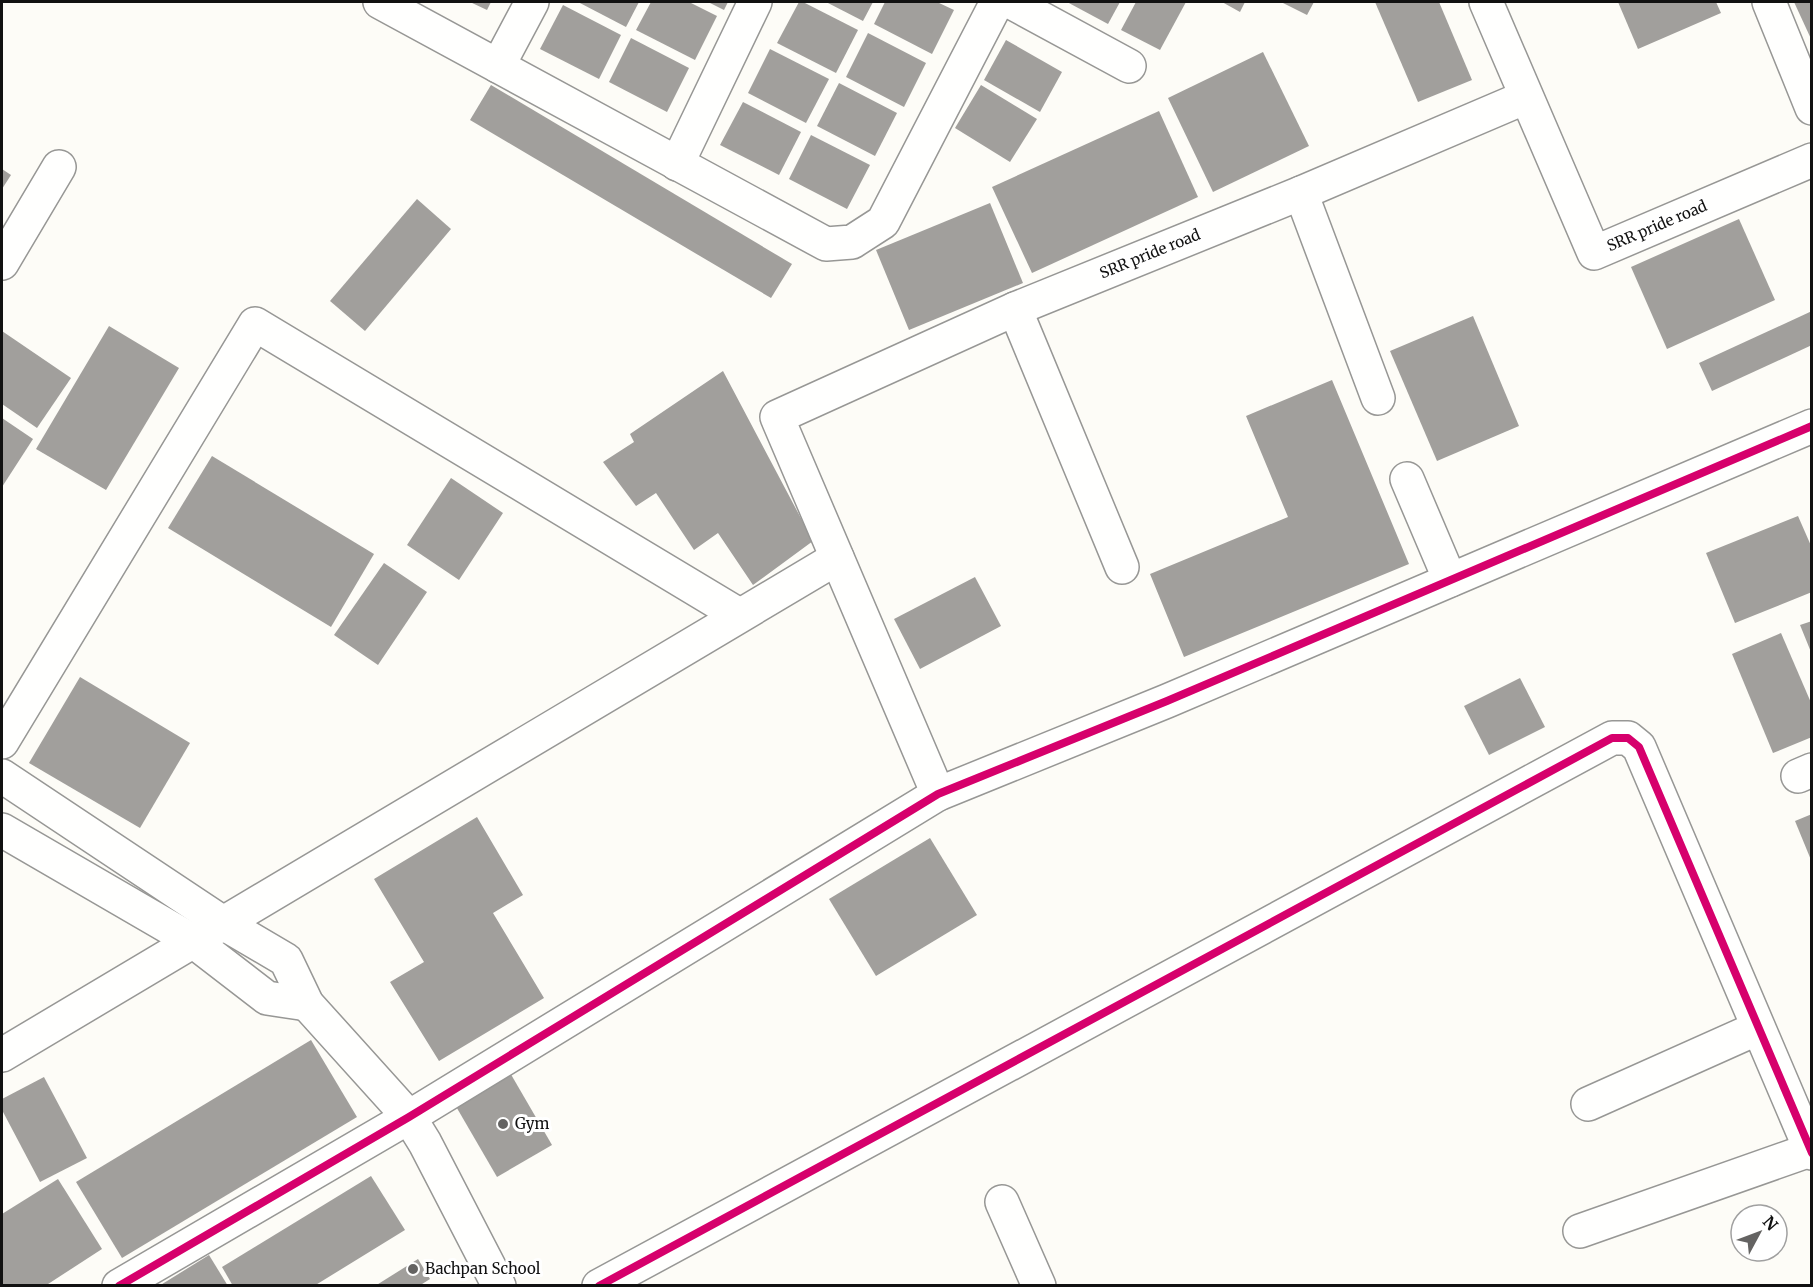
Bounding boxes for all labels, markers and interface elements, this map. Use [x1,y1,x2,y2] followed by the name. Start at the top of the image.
[1604,196,1710,255] street label: SRR pride road
[1097,225,1203,282] street label: SRR pride road
[515,1114,549,1133] place label: Gym
[496,1117,510,1131] marker: Gym
[1729,1203,1789,1263] north arrow
[1759,1212,1782,1235] text: N
[425,1259,541,1278] place label: Bachpan School
[406,1262,420,1276] marker: Bachpan School

